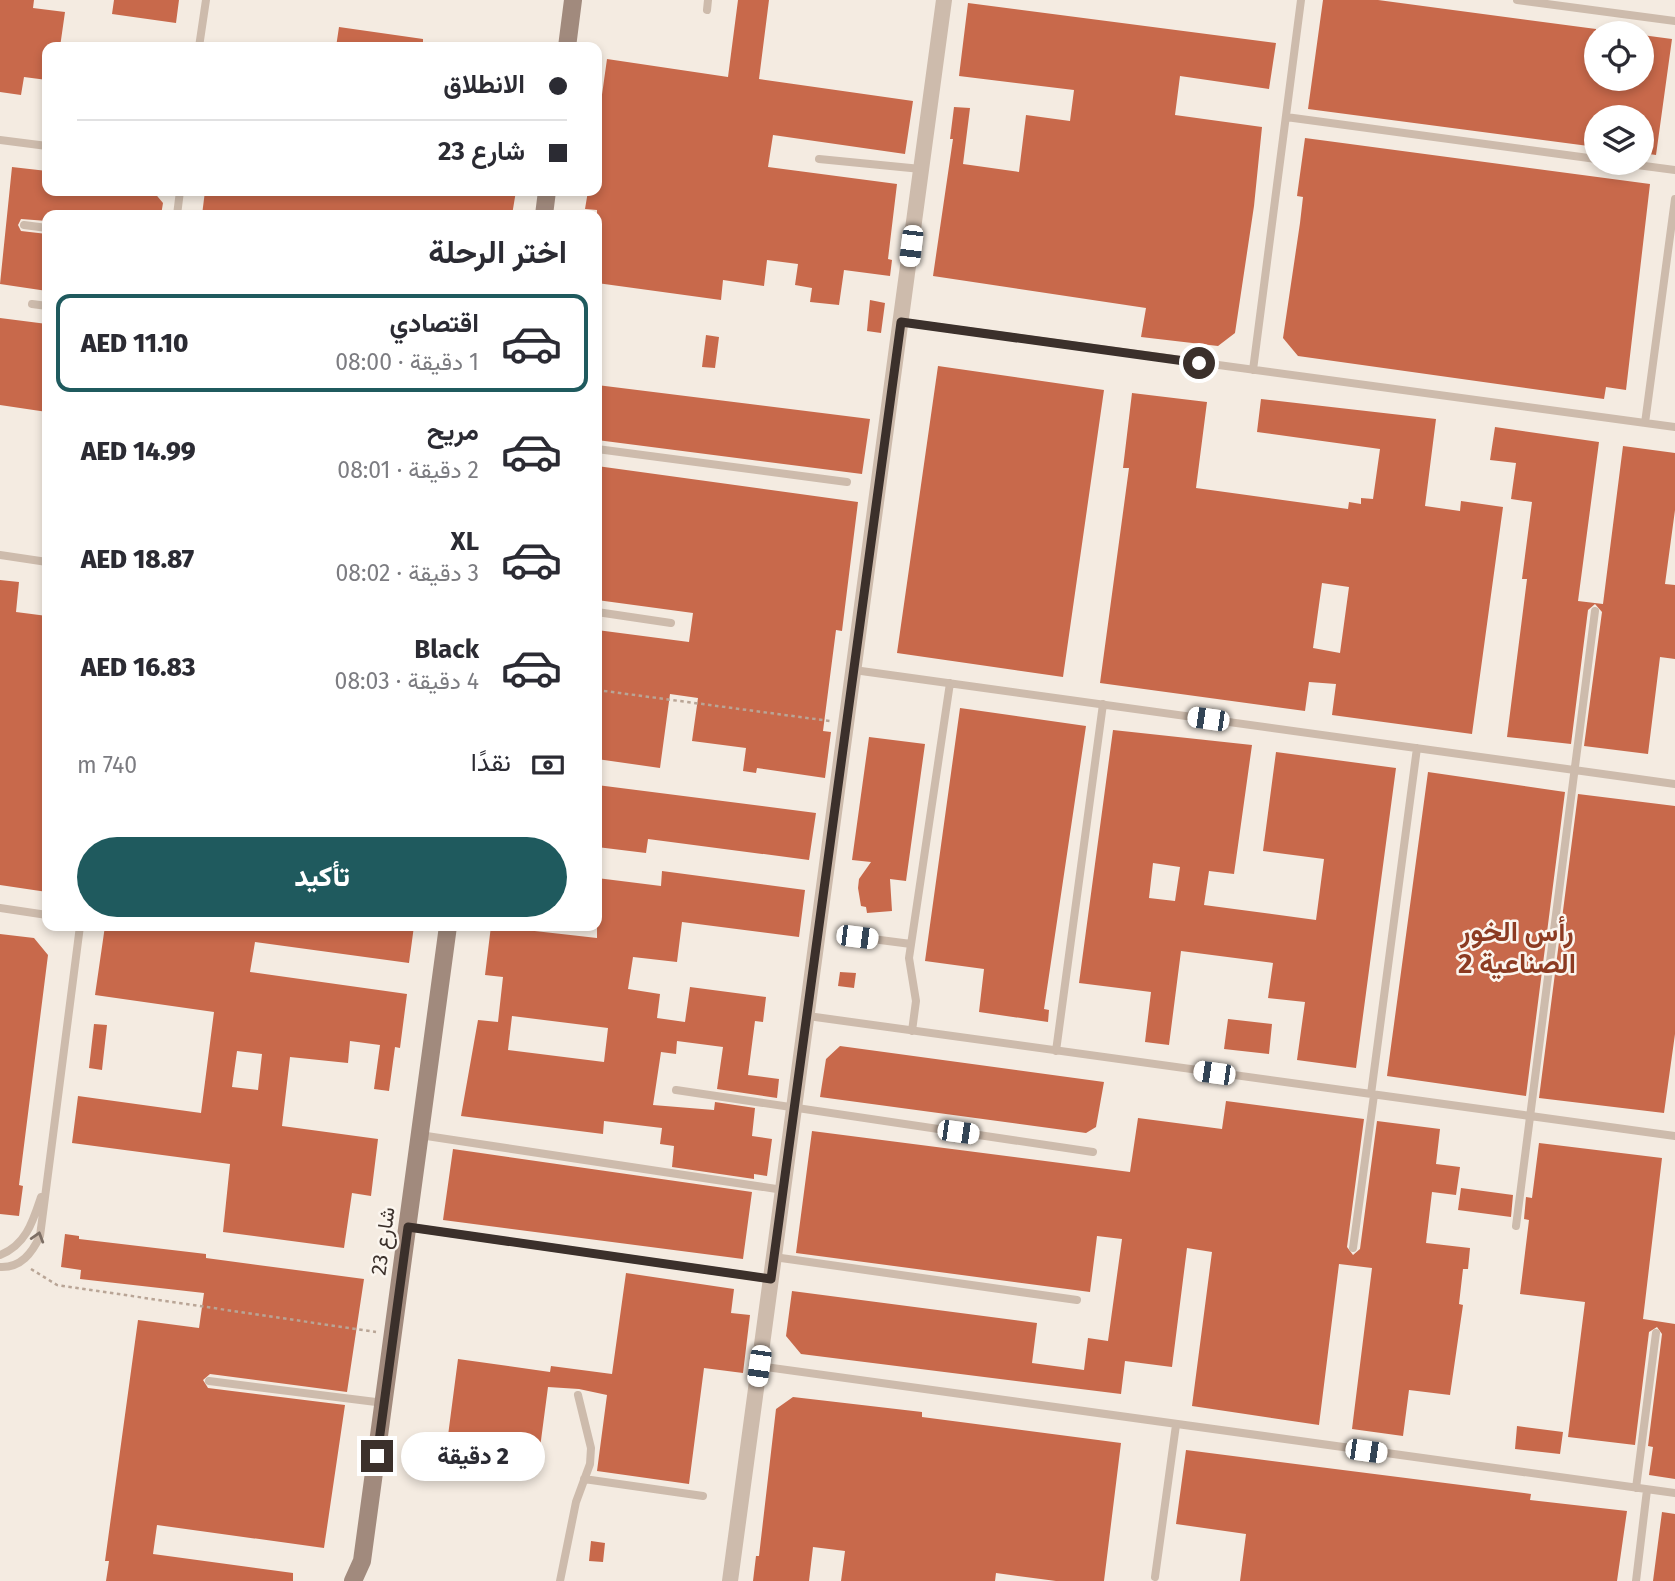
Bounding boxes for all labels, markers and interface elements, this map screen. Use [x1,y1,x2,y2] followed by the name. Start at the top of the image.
[1584,21,1654,175] map controls
[1584,21,1654,91] button: locate
[443,69,525,100] text: الانطلاق
[1584,105,1654,175] button: layers
[438,136,525,167] text: شارع 23
[899,224,924,268] car
[428,233,567,271] text: اختر الرحلة
[390,308,479,339] text: اقتصادي
[500,312,563,375] icon: car
[81,328,189,359] text: AED 11.10
[1183,347,1215,379] route start
[335,348,479,376] text: 1 دقيقة · 08:00
[427,416,479,447] text: مريح
[500,420,563,483] icon: car
[81,436,196,467] text: AED 14.99
[337,456,479,484] text: 2 دقيقة · 08:01
[451,526,479,557] text: XL
[500,528,563,591] icon: car
[81,544,194,575] text: AED 18.87
[335,559,479,587] text: 3 دقيقة · 08:02
[414,634,479,665] text: Black
[500,636,563,699] icon: car
[81,652,195,683] text: AED 16.83
[335,667,479,695] text: 4 دقيقة · 08:03
[1186,706,1231,732] car
[529,746,567,784] icon: cash
[471,747,511,778] text: نقدًا
[77,751,137,779] text: 740 m
[77,837,567,917] button: تأكيد
[1458,915,1576,980] district label: رأس الخور الصناعية 2
[835,924,880,950] car
[1192,1060,1237,1086] car
[936,1119,981,1145] car
[365,1205,402,1277] street label: شارع 23
[29,1231,44,1243] one-way arrow
[746,1344,773,1388] car
[402,1432,545,1480] callout: 2 دقيقة
[1344,1438,1389,1464] car
[361,1440,393,1472] route end
[437,1442,509,1470] text: 2 دقيقة

